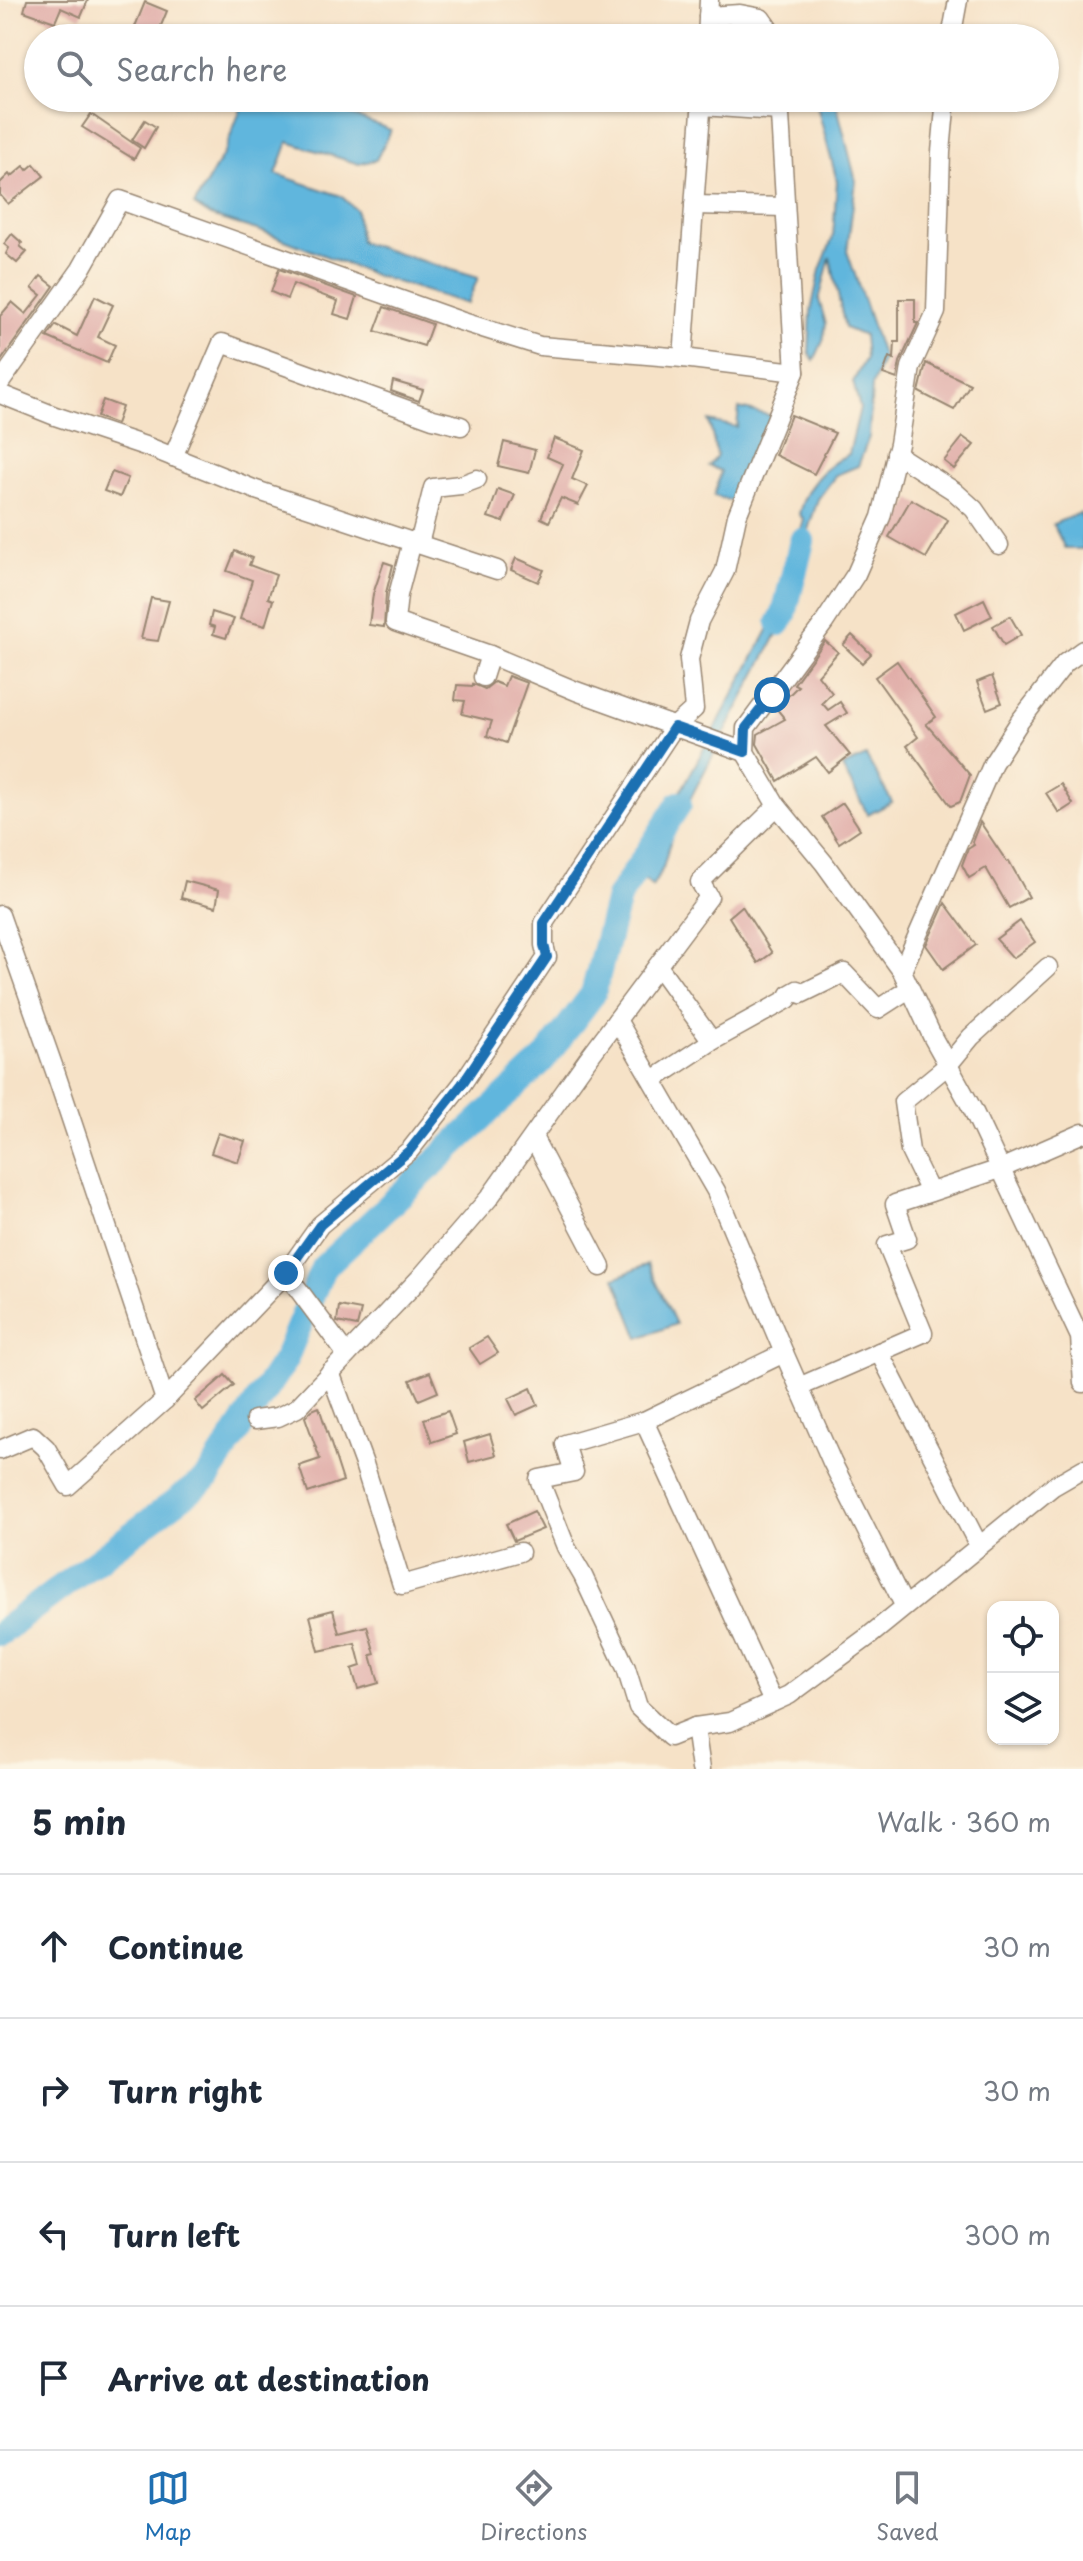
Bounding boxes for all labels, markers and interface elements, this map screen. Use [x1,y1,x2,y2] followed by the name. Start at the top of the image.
[24,24,1059,112] search box
[52,46,96,90] icon: search
[116,46,288,91] text: Search here
[754,677,790,713] route start
[268,1255,304,1291] route end
[987,1601,1059,1745] map controls
[987,1601,1059,1673] button: locate
[987,1673,1059,1745] button: layers
[32,1795,126,1847] text: 5 min
[877,1802,1051,1841] text: Walk · 360 m
[32,1924,76,1968] icon: ahead
[108,1924,243,1969] text: Continue
[983,1927,1051,1966] text: 30 m
[32,2068,76,2112] icon: right
[108,2068,263,2113] text: Turn right
[983,2071,1051,2110] text: 30 m
[32,2212,76,2256] icon: left
[108,2212,240,2257] text: Turn left
[964,2215,1051,2254] text: 300 m
[32,2356,76,2400] icon: arrive
[108,2356,430,2401] text: Arrive at destination
[144,2466,191,2547] tab: Map
[480,2466,587,2547] tab: Directions
[876,2466,939,2547] tab: Saved

